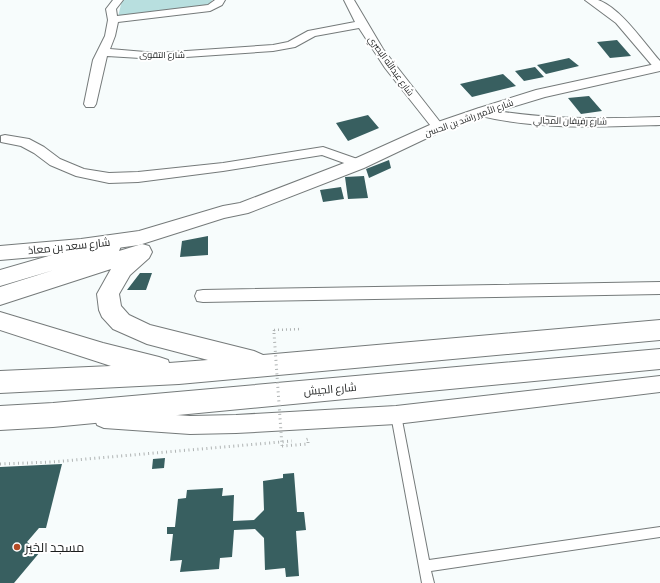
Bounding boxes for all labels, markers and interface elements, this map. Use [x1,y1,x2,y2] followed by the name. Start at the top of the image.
[364,34,417,99] street label: شارع عبدالله البصري
[139,50,185,61] street label: شارع التقوى
[423,97,515,140] street label: شارع الأمير راشد بن الحسن
[533,115,607,129] street label: شارع رفيفان المجالي
[27,236,111,258] street label: شارع سعد بن معاذ
[303,381,357,399] street label: شارع الجيش
[24,540,84,555] place label: مسجد الخير
[12,542,22,552] marker: مسجد الخير

